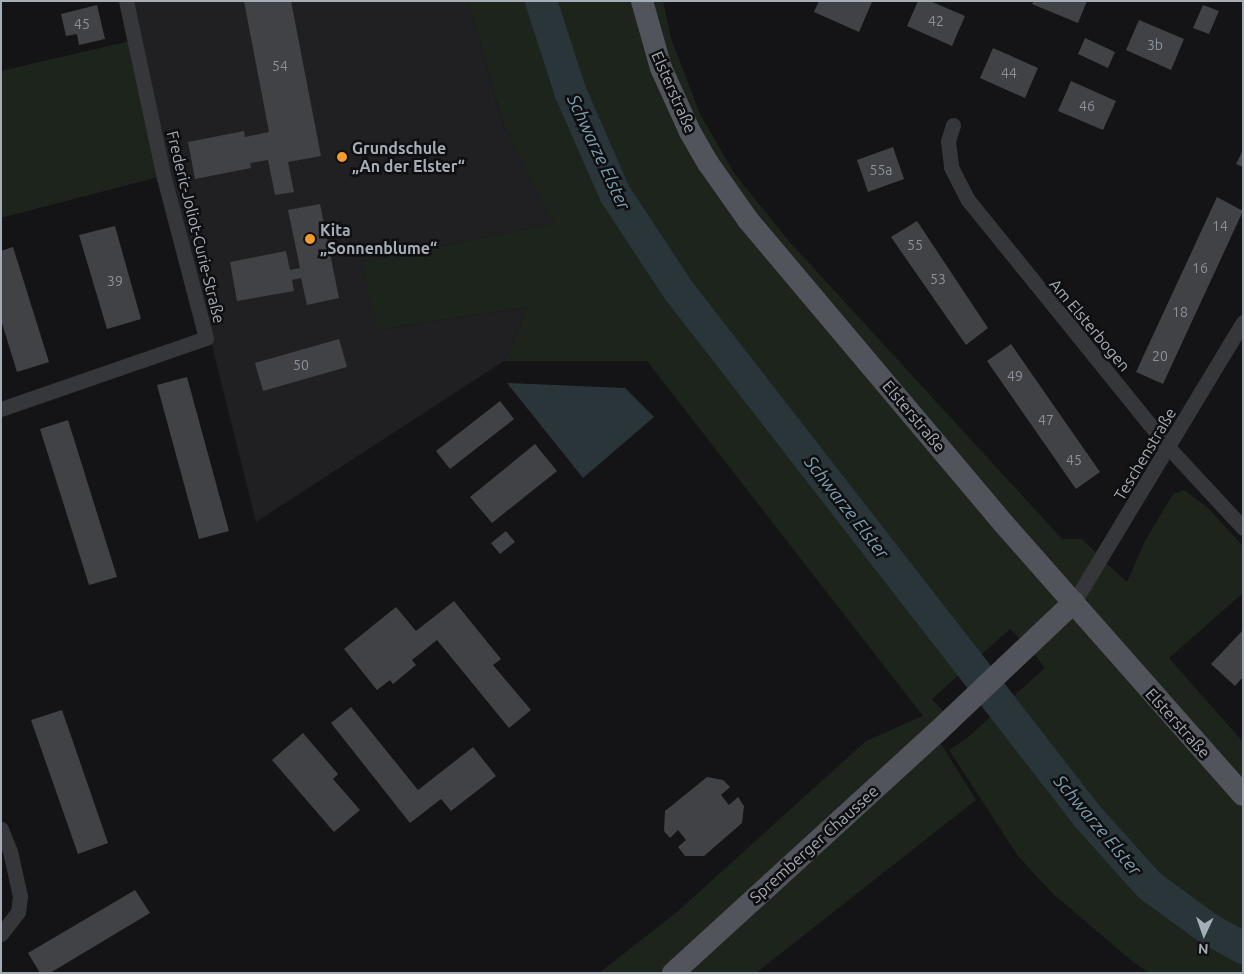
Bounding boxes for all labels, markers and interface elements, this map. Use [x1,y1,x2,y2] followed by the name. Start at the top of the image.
[928,13,944,29] house number: 42
[74,16,90,32] house number: 45
[1147,37,1163,53] house number: 3b
[647,48,701,136] street label: Elsterstraße
[272,58,288,74] house number: 54
[1001,65,1017,81] house number: 44
[563,91,635,213] water label: Schwarze Elster
[1079,98,1095,114] house number: 46
[163,129,229,325] street label: Frederic-Joliot-Curie-Straße
[352,138,465,176] place label: Grundschule „An der Elster“
[336,151,348,163] marker: Grundschule „An der Elster“
[870,162,892,178] house number: 55a
[1212,218,1228,234] house number: 14
[320,220,437,258] place label: Kita „Sonnenblume“
[304,233,316,245] marker: Kita „Sonnenblume“
[907,237,923,253] house number: 55
[1192,260,1208,276] house number: 16
[930,271,946,287] house number: 53
[107,273,123,289] house number: 39
[1046,275,1134,375] street label: Am Elsterbogen
[1172,304,1188,320] house number: 18
[1152,348,1168,364] house number: 20
[293,357,309,373] house number: 50
[1007,368,1023,384] house number: 49
[879,376,949,456] street label: Elsterstraße
[1110,404,1180,504] street label: Teschenstraße
[1038,412,1054,428] house number: 47
[800,451,894,563] water label: Schwarze Elster
[1066,452,1082,468] house number: 45
[1142,684,1214,762] street label: Elsterstraße
[1050,770,1146,880] water label: Schwarze Elster
[746,781,882,907] street label: Spremberger Chaussee
[1179,909,1229,959] north arrow
[1198,941,1209,957] text: N

